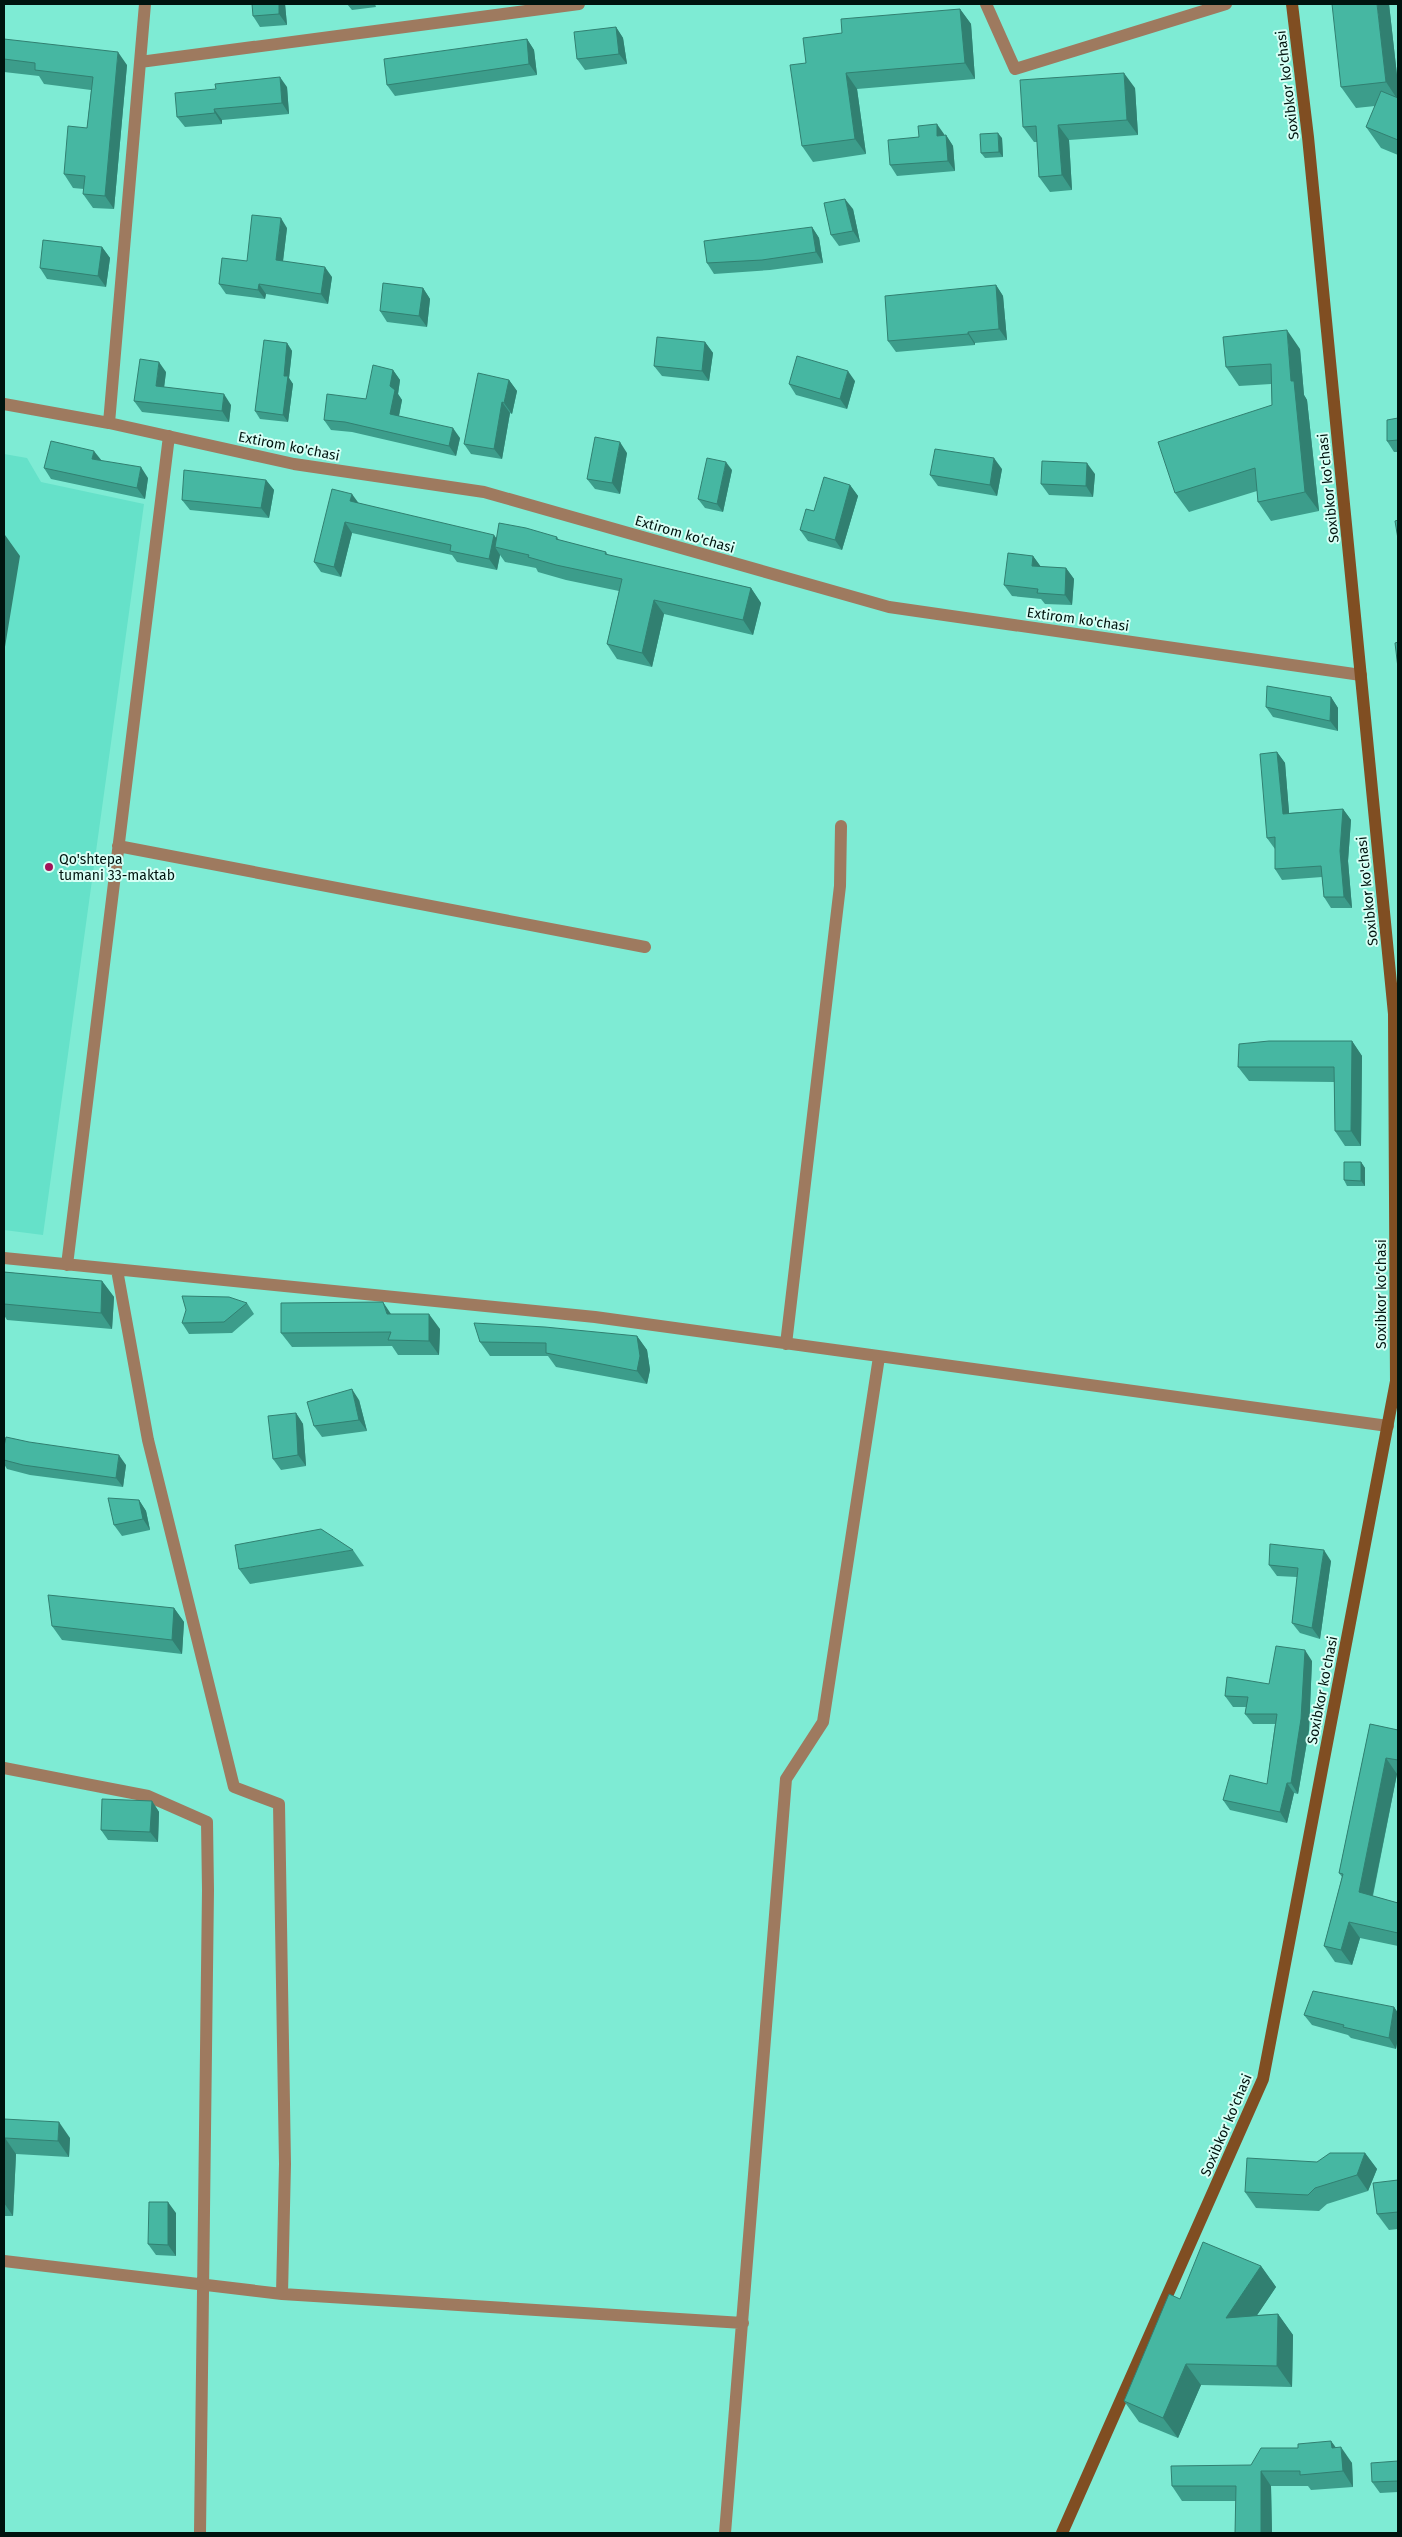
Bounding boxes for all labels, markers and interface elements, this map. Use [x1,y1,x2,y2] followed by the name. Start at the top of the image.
[1272,29,1303,141] street label: Soxibkor ko'chasi
[237,428,341,465] street label: Extirom ko'chasi
[1314,432,1343,544] street label: Soxibkor ko'chasi
[633,512,737,557] street label: Extirom ko'chasi
[1026,604,1130,635] street label: Extirom ko'chasi
[1353,835,1382,947] street label: Soxibkor ko'chasi
[59,851,175,884] place label: Qo'shtepa tumani 33-maktab
[43,861,55,873] marker: Qo'shtepa tumani 33-maktab
[1373,1239,1390,1349] street label: Soxibkor ko'chasi
[1304,1635,1341,1746] street label: Soxibkor ko'chasi
[1197,2071,1256,2179] street label: Soxibkor ko'chasi

